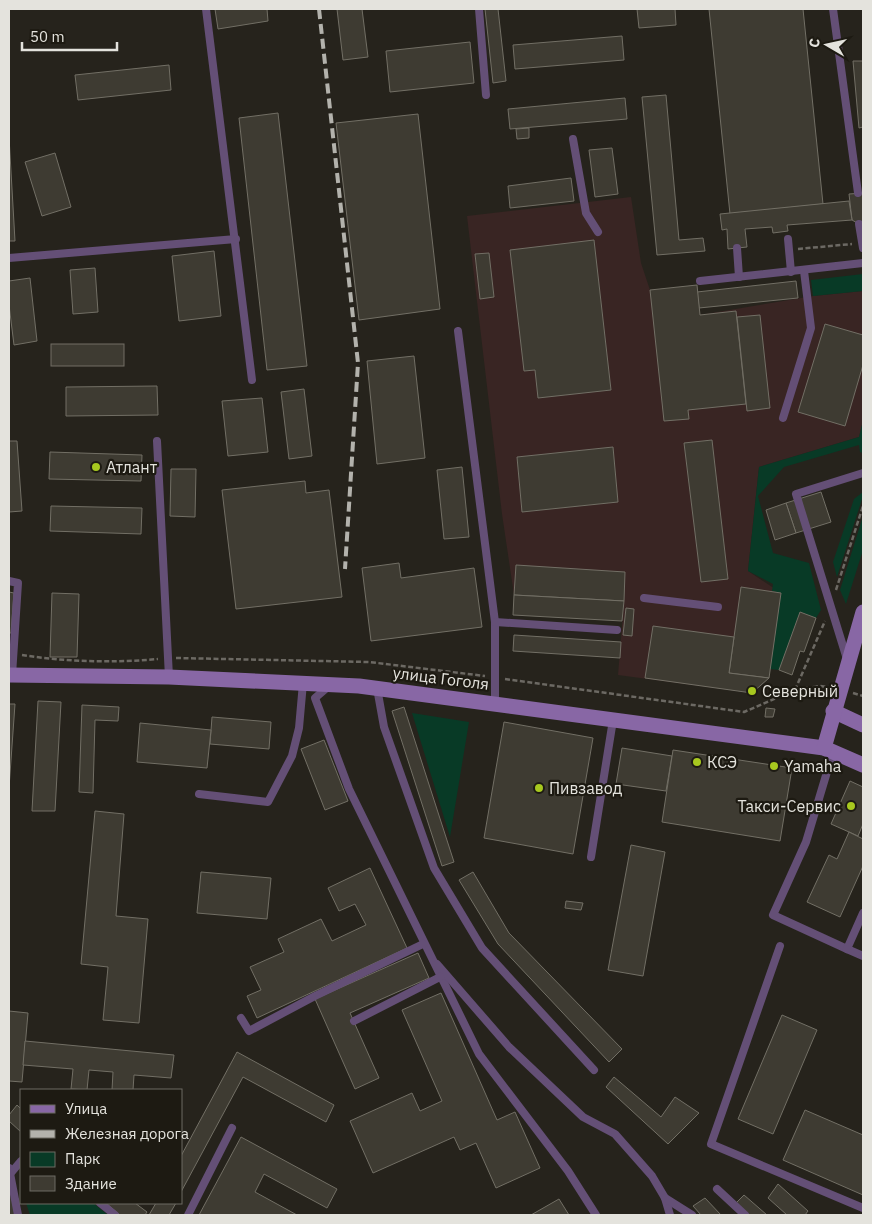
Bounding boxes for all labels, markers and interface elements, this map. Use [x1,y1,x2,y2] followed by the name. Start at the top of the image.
[22,20,118,52] scale bar
[802,20,852,70] north arrow
[30,27,65,46] text: 50 m
[805,37,824,49] text: С
[106,457,158,477] place label: Атлант
[90,461,102,473] marker: Атлант
[392,662,490,694] street label: улица Гоголя
[762,681,838,701] place label: Северный
[746,685,758,697] marker: Северный
[707,752,737,772] place label: КСЭ
[691,756,703,768] marker: КСЭ
[784,756,842,776] place label: Yamaha
[768,760,780,772] marker: Yamaha
[549,778,623,798] place label: Пивзавод
[533,782,545,794] marker: Пивзавод
[737,796,841,816] place label: Такси-Сервис
[845,800,857,812] marker: Такси-Сервис
[20,1089,182,1204] legend
[65,1099,107,1118] text: Улица
[65,1124,189,1143] text: Железная дорога
[65,1149,100,1168] text: Парк
[65,1174,117,1193] text: Здание

